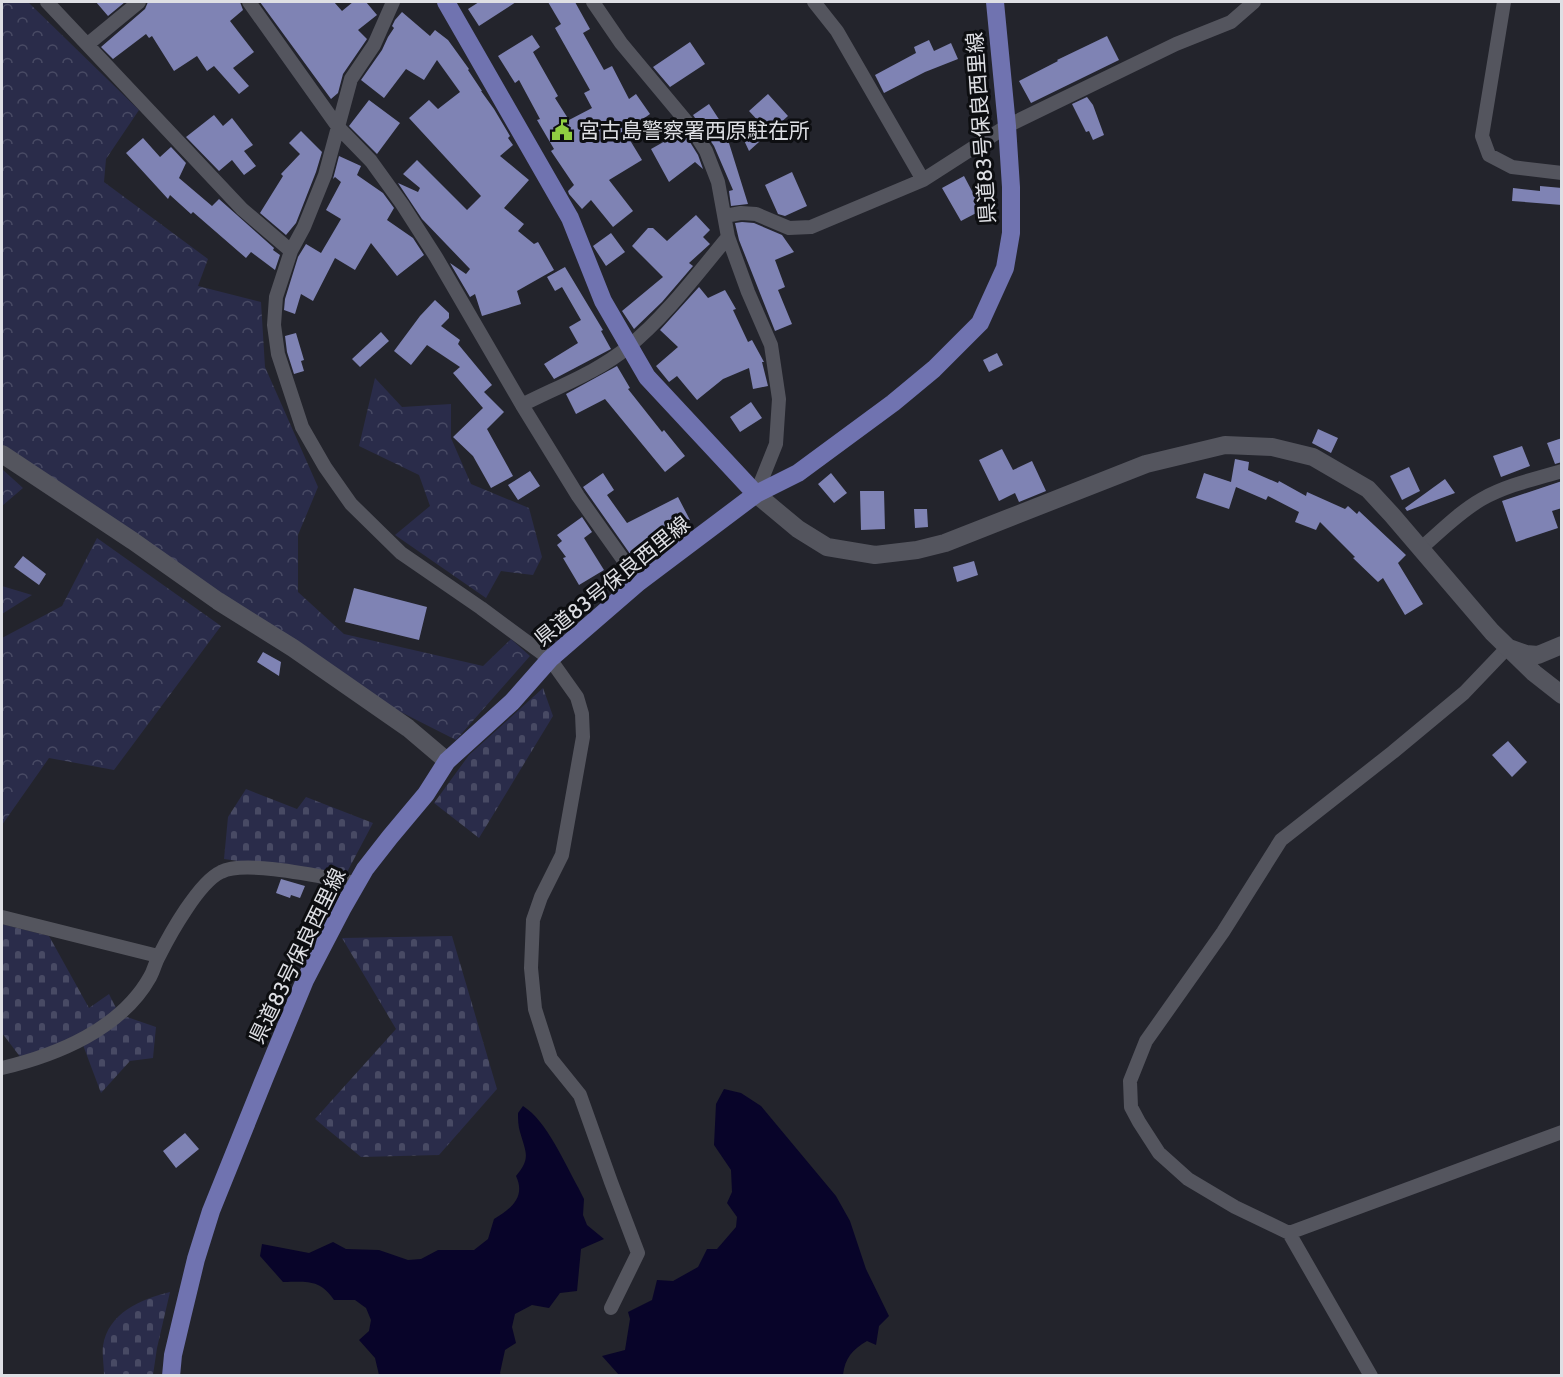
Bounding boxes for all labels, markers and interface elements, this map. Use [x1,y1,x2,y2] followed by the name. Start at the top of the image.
[962,31,1000,225] street label: 県道83号保良西里線
[550,118,574,142] public building icon: 宮古島警察署西原駐在所
[579,118,810,143] place label: 宮古島警察署西原駐在所
[529,511,695,651] street label: 県道83号保良西里線
[244,864,350,1048] street label: 県道83号保良西里線

